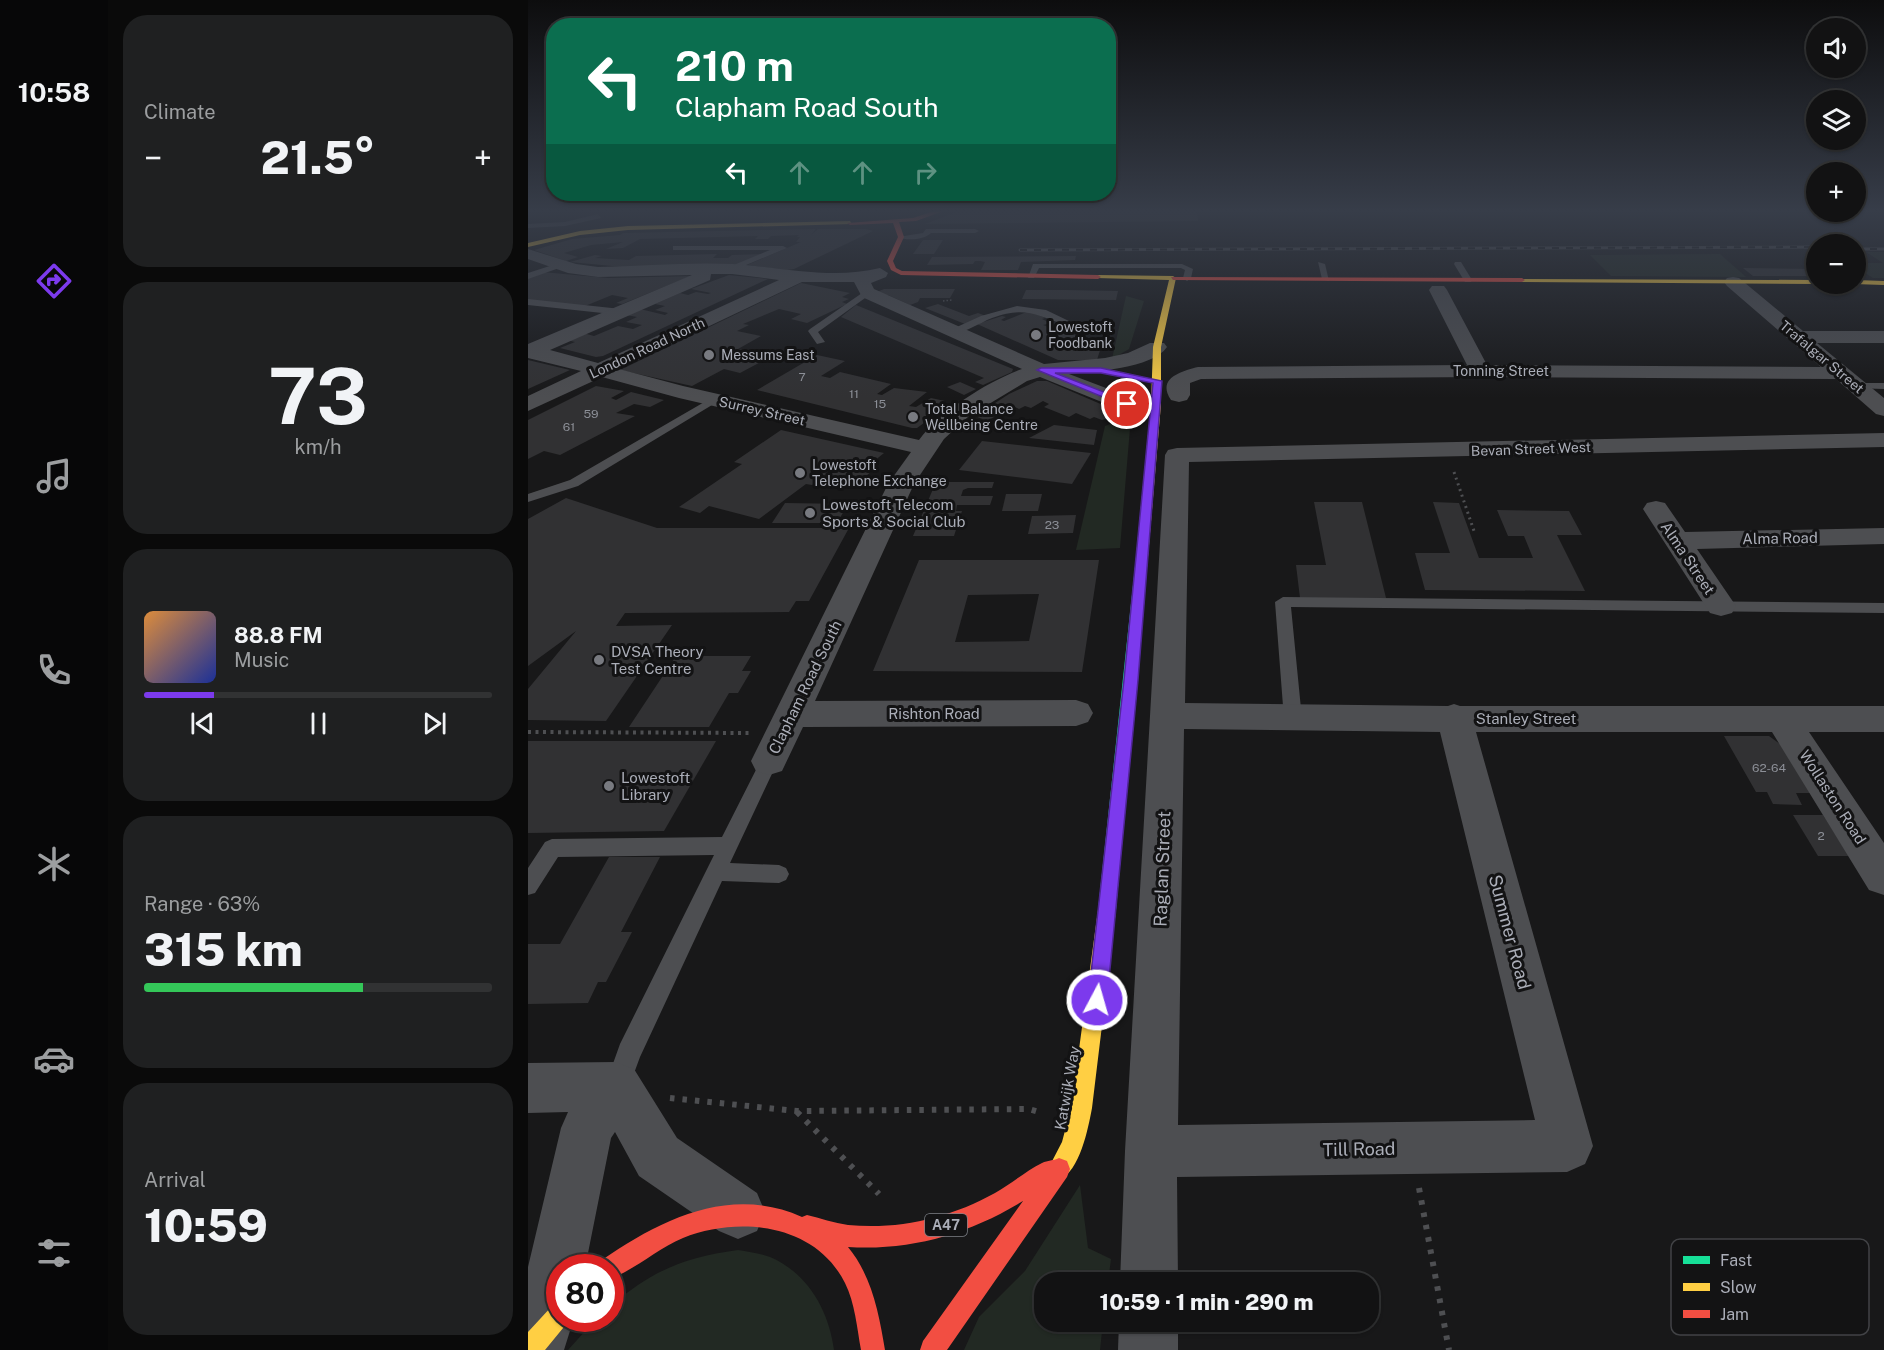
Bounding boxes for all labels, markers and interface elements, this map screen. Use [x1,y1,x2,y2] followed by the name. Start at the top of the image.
[1806,18,1866,294] map controls
[1806,18,1866,78] button: sound
[675,41,794,90] text: 210 m
[576,42,654,120] icon: left
[18,76,90,108] text: 10:58
[1806,90,1866,150] button: layers
[675,91,939,123] text: Clapham Road South
[144,100,216,124] text: Climate
[261,131,375,184] text: 21.5°
[144,139,162,177] text: −
[474,139,492,177] text: +
[720,156,753,189] icon: left
[783,156,816,189] icon: ahead
[846,156,879,189] icon: ahead
[909,156,942,189] icon: right
[1806,162,1866,222] button: +
[1806,234,1866,294] button: −
[33,260,75,302] icon: directions
[587,314,707,382] street label: London Road North
[1777,317,1867,397] street label: Trafalgar Street
[1048,319,1113,351] place label: Lowestoft Foodbank
[1029,328,1043,342] marker: Lowestoft Foodbank
[721,347,815,363] place label: Messums East
[702,348,716,362] marker: Messums East
[268,350,368,442] text: 73
[1453,363,1549,379] street label: Tonning Street
[798,370,806,384] house number: 7
[1101,378,1152,429] pin
[849,387,859,401] house number: 11
[1110,387,1143,420] icon: arrive
[717,393,807,429] street label: Surrey Street
[874,397,887,411] house number: 15
[925,401,1038,433] place label: Total Balance Wellbeing Centre
[583,407,599,421] house number: 59
[906,410,920,424] marker: Total Balance Wellbeing Centre
[563,420,575,434] house number: 61
[294,435,342,459] text: km/h
[1471,439,1591,459] street label: Bevan Street West
[33,455,75,497] icon: music
[812,457,947,489] place label: Lowestoft Telephone Exchange
[793,466,807,480] marker: Lowestoft Telephone Exchange
[822,496,966,530] place label: Lowestoft Telecom Sports & Social Club
[803,506,817,520] marker: Lowestoft Telecom Sports & Social Club
[1045,518,1059,532] house number: 23
[1658,518,1719,598] street label: Alma Street
[1742,529,1818,547] street label: Alma Road
[765,617,845,757] street label: Clapham Road South
[234,622,323,648] text: 88.8 FM
[611,643,704,677] place label: DVSA Theory Test Centre
[234,648,289,672] text: Music
[33,649,75,691] icon: phone
[592,653,606,667] marker: DVSA Theory Test Centre
[888,705,980,722] street label: Rishton Road
[186,707,219,740] icon: previous
[302,707,335,740] icon: pause
[418,707,451,740] icon: next
[1476,710,1576,727] street label: Stanley Street
[1796,747,1870,847] street label: Wollaston Road
[1752,761,1787,775] house number: 62-64
[621,769,690,803] place label: Lowestoft Library
[602,779,616,793] marker: Lowestoft Library
[1149,811,1175,927] street label: Raglan Street
[1817,829,1825,843] house number: 2
[33,843,75,885] icon: climate
[1485,872,1535,992] street label: Summer Road
[144,892,260,916] text: Range · 63%
[144,923,303,976] text: 315 km
[1065,968,1129,1032] position arrow
[33,1038,75,1080] icon: car
[1051,1045,1083,1131] street label: Katwijk Way
[1322,1138,1396,1160] street label: Till Road
[144,1168,206,1192] text: Arrival
[144,1199,268,1252] text: 10:59
[925,1214,967,1236] road number: A47
[33,1232,75,1274] icon: filters
[1671,1239,1869,1335] legend
[1720,1251,1752,1270] text: Fast
[546,1254,624,1332] speed limit sign: 80
[1720,1278,1757,1297] text: Slow
[1100,1289,1313,1315] text: 10:59 · 1 min · 290 m
[1720,1305,1749,1324] text: Jam

